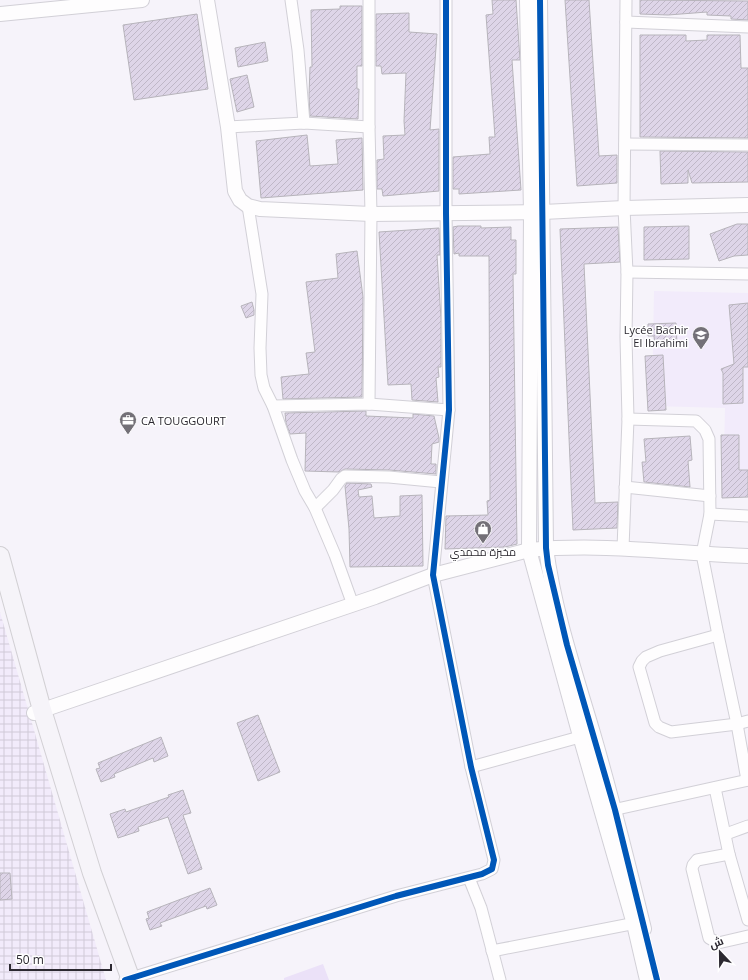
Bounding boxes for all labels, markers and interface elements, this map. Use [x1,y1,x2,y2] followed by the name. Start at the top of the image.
[624,322,688,350] place label: Lycée Bachir El Ibrahimi
[691,325,711,350] school or university icon: Lycée Bachir El Ibrahimi
[118,410,138,435] office icon: CA TOUGGOURT
[141,413,226,428] place label: CA TOUGGOURT
[473,519,493,544] shop icon: مخبزة محمدي
[450,544,516,561] place label: مخبزة محمدي
[700,932,740,972] north arrow
[707,933,725,952] text: ش
[10,946,111,972] scale bar
[16,951,44,968] text: 50 m

